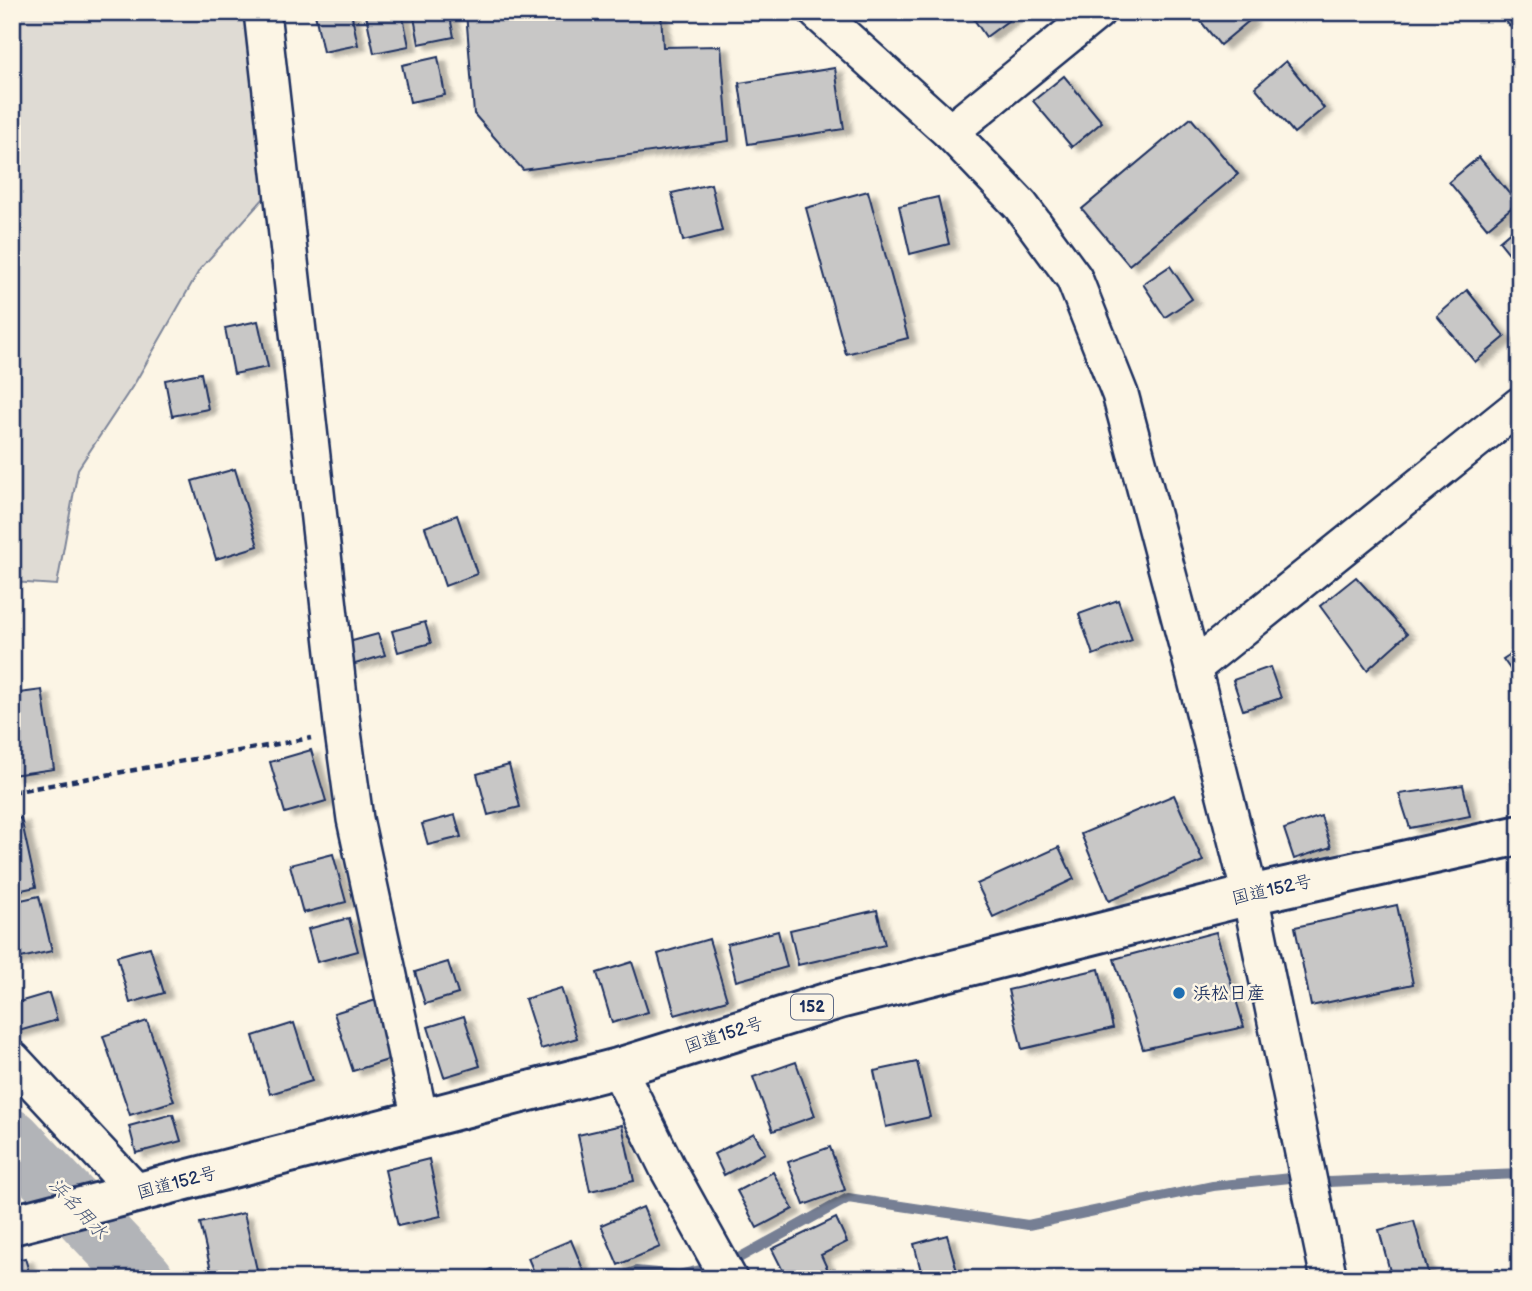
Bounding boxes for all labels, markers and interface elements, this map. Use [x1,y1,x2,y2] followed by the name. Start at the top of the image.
[1230,871,1314,909] street label: 国道152号
[1193,983,1265,1004] place label: 浜松日産
[1171,985,1187,1001] marker: 浜松日産
[791,995,833,1020] road number: 152
[682,1012,766,1058] street label: 国道152号
[135,1162,219,1204] street label: 国道152号
[44,1173,112,1245] water label: 浜名用水

